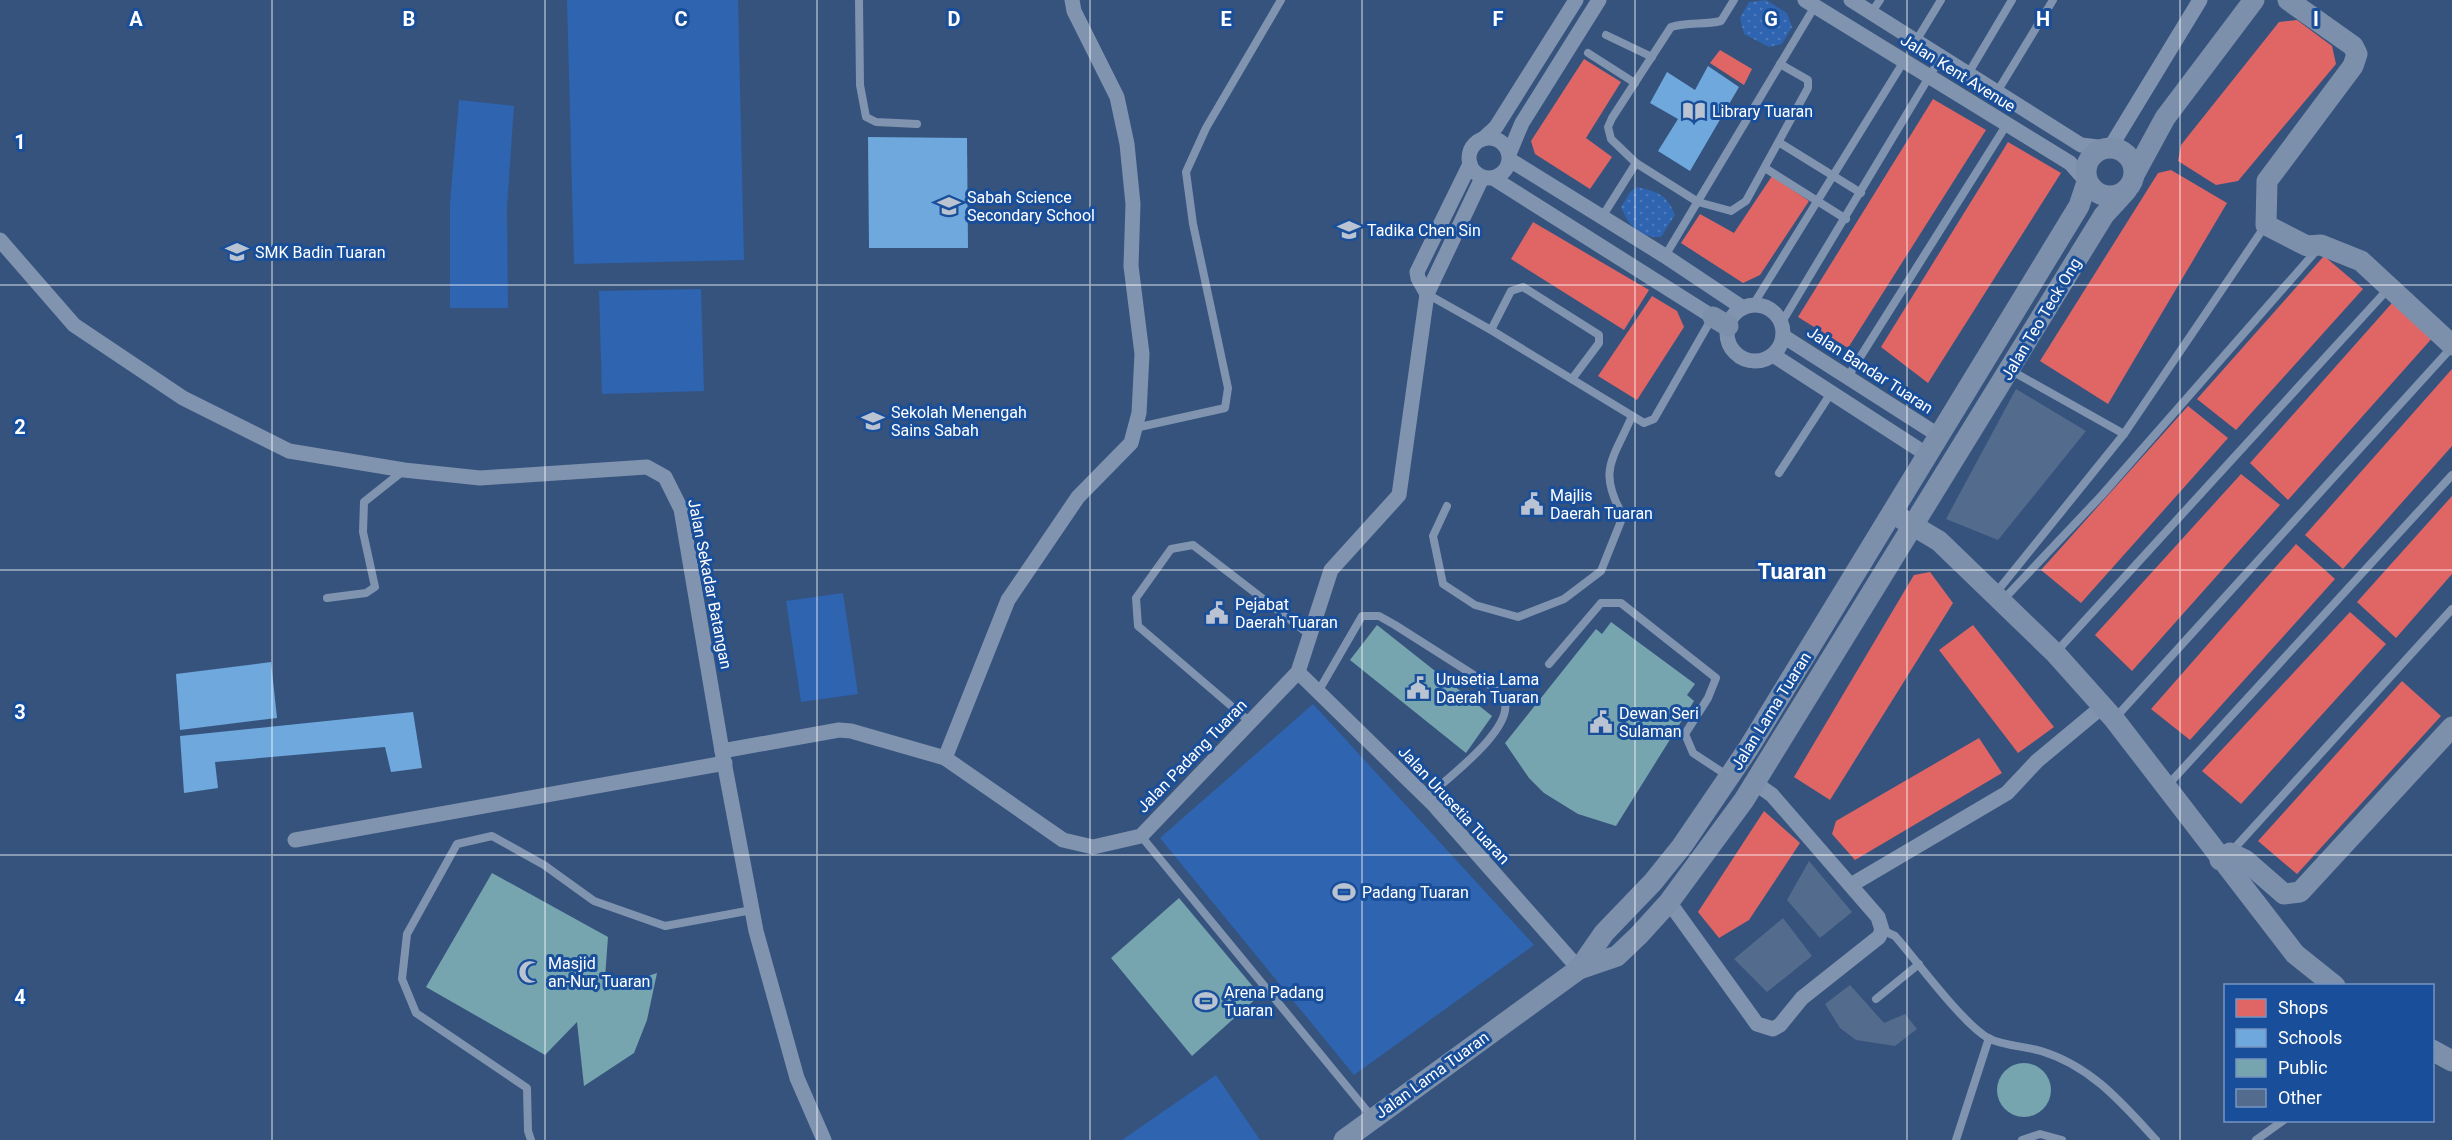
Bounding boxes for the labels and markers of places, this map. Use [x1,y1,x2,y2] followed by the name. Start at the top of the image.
[1681,98,1707,124] library icon: Library Tuaran
[1712,102,1813,121] place label: Library Tuaran
[967,188,1095,225] place label: Sabah Science Secondary School
[936,193,962,219] school or university icon: Sabah Science Secondary School
[1336,217,1362,243] school or university icon: Tadika Chen Sin
[1367,221,1481,240] place label: Tadika Chen Sin
[224,239,250,265] school or university icon: SMK Badin Tuaran
[255,243,386,262] place label: SMK Badin Tuaran
[891,403,1027,440] place label: Sekolah Menengah Sains Sabah
[860,408,886,434] school or university icon: Sekolah Menengah Sains Sabah
[1550,486,1653,523] place label: Majlis Daerah Tuaran
[1519,491,1545,517] public building icon: Majlis Daerah Tuaran
[1235,595,1338,632] place label: Pejabat Daerah Tuaran
[1204,600,1230,626] public building icon: Pejabat Daerah Tuaran
[1436,670,1539,707] place label: Urusetia Lama Daerah Tuaran
[1405,675,1431,701] public building icon: Urusetia Lama Daerah Tuaran
[1619,704,1699,741] place label: Dewan Seri Sulaman
[1588,709,1614,735] public building icon: Dewan Seri Sulaman
[1331,879,1357,905] sports icon: Padang Tuaran
[1362,883,1469,902] place label: Padang Tuaran
[548,954,650,991] place label: Masjid an-Nur, Tuaran
[517,959,543,985] mosque icon: Masjid an-Nur, Tuaran
[1224,983,1324,1020] place label: Arena Padang Tuaran
[1193,988,1219,1014] sports icon: Arena Padang Tuaran

